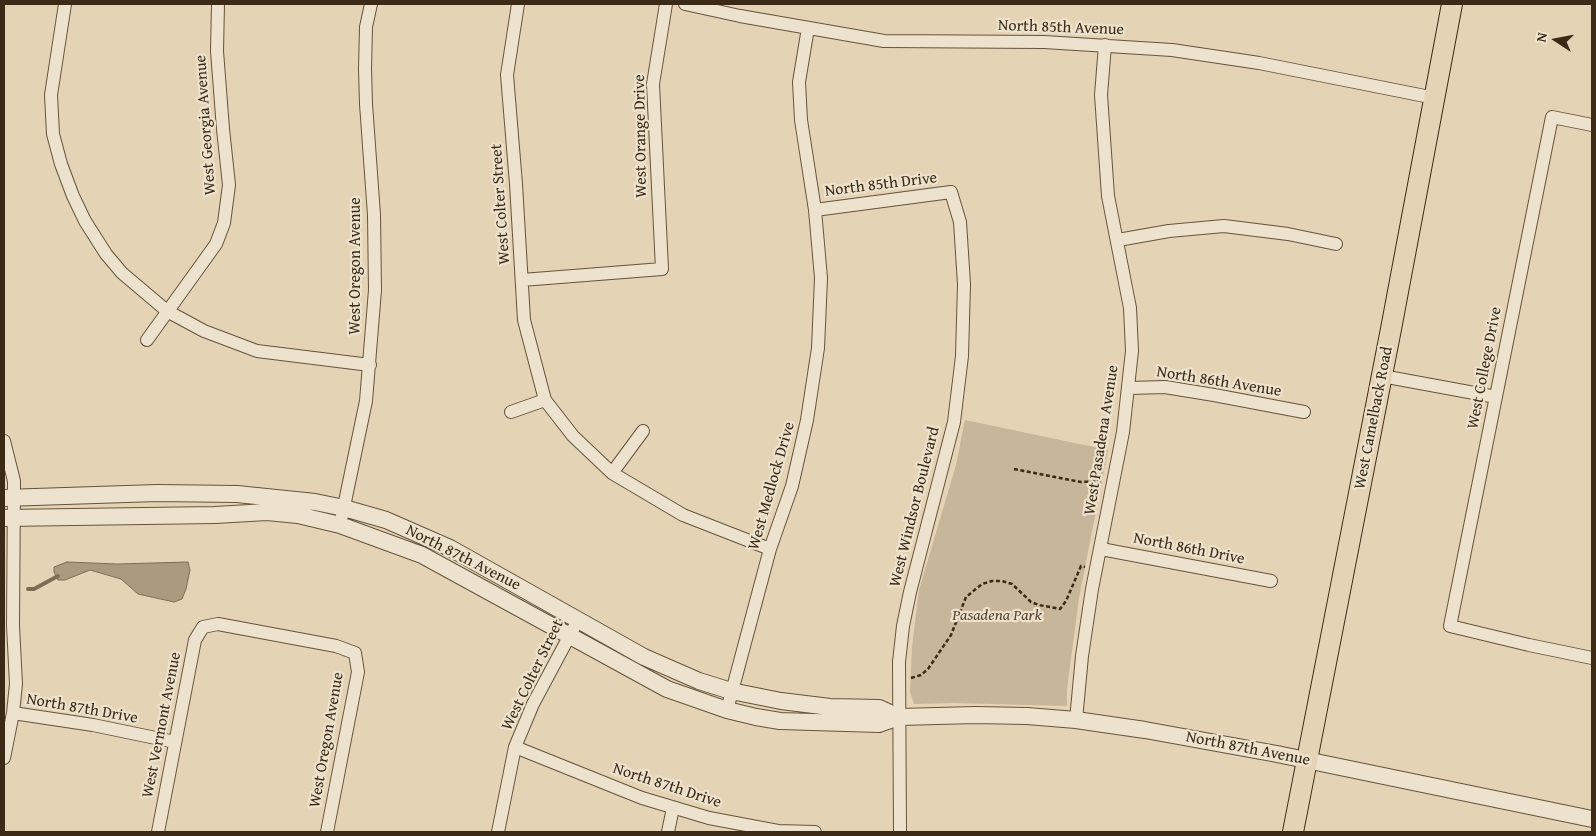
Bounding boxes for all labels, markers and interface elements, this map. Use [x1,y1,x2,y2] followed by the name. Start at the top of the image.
[1531,15,1581,65] north arrow
[998,16,1124,40] street label: North 85th Avenue
[1531,31,1552,44] text: N
[192,54,220,196] street label: West Georgia Avenue
[630,74,652,198] street label: West Orange Drive
[487,143,515,265] street label: West Colter Street
[824,169,938,201] street label: North 85th Drive
[346,197,366,335] street label: West Oregon Avenue
[1464,305,1506,431] street label: West College Drive
[1351,345,1397,491] street label: West Camelback Road
[1155,363,1283,401] street label: North 86th Avenue
[1081,364,1123,516] street label: West Pasadena Avenue
[745,420,799,552] street label: West Medlock Drive
[886,425,944,589] street label: West Windsor Boulevard
[402,521,524,595] street label: North 87th Avenue
[1132,529,1246,569] street label: North 86th Drive
[952,606,1042,626] park label: Pasadena Park
[498,616,568,734] street label: West Colter Street
[138,650,186,800] street label: West Vermont Avenue
[306,671,348,809] street label: West Oregon Avenue
[25,690,139,728] street label: North 87th Drive
[1184,728,1312,770] street label: North 87th Avenue
[610,759,724,813] street label: North 87th Drive

